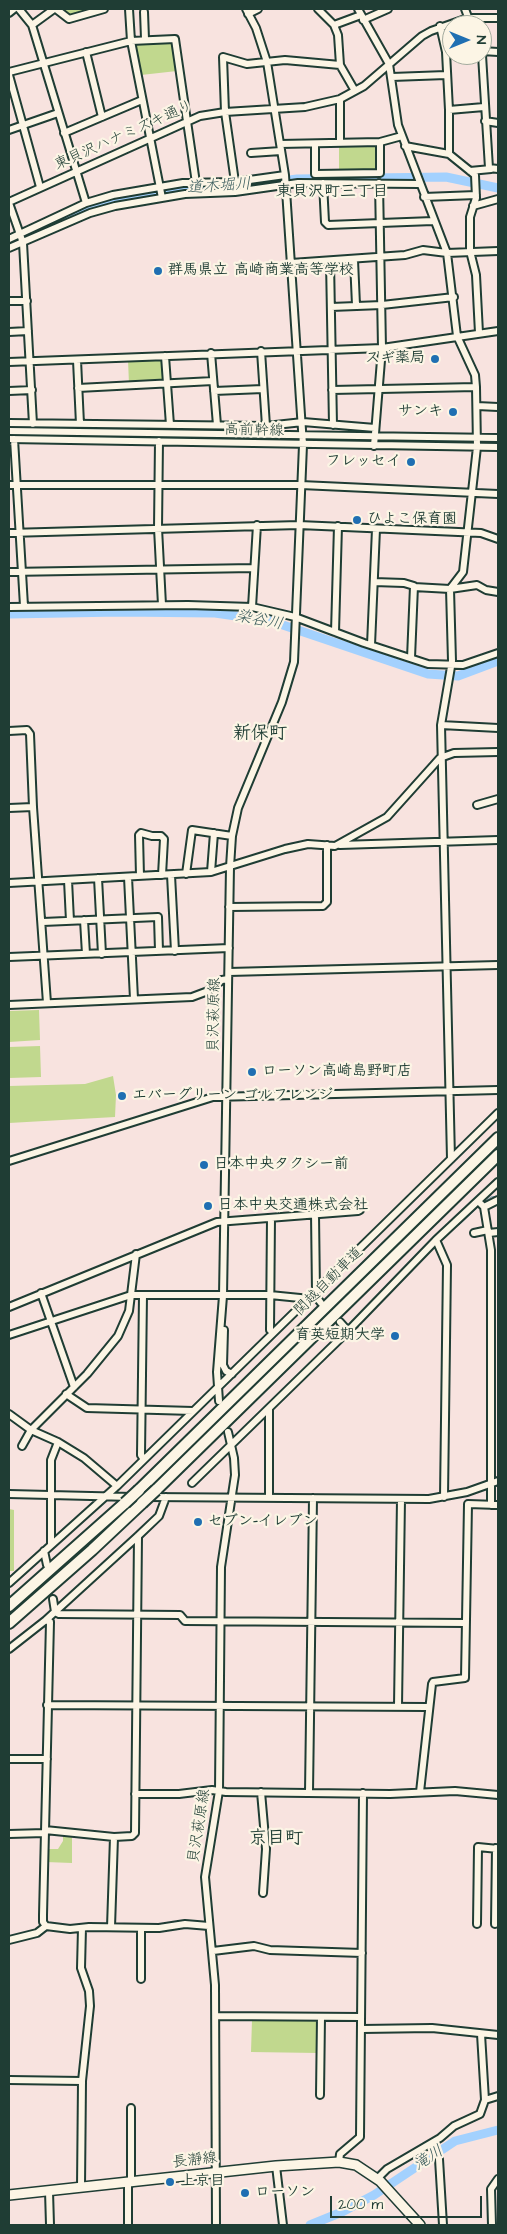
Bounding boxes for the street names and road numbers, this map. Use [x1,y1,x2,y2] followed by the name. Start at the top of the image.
[52,97,196,175] street label: 東貝沢ハナミズキ通り
[224,421,284,441] street label: 高前幹線
[205,977,225,1053] street label: 貝沢萩原線
[291,1244,367,1320] street label: 関越自動車道
[185,1788,215,1864] street label: 貝沢萩原線
[172,2149,218,2173] street label: 長瀞線

